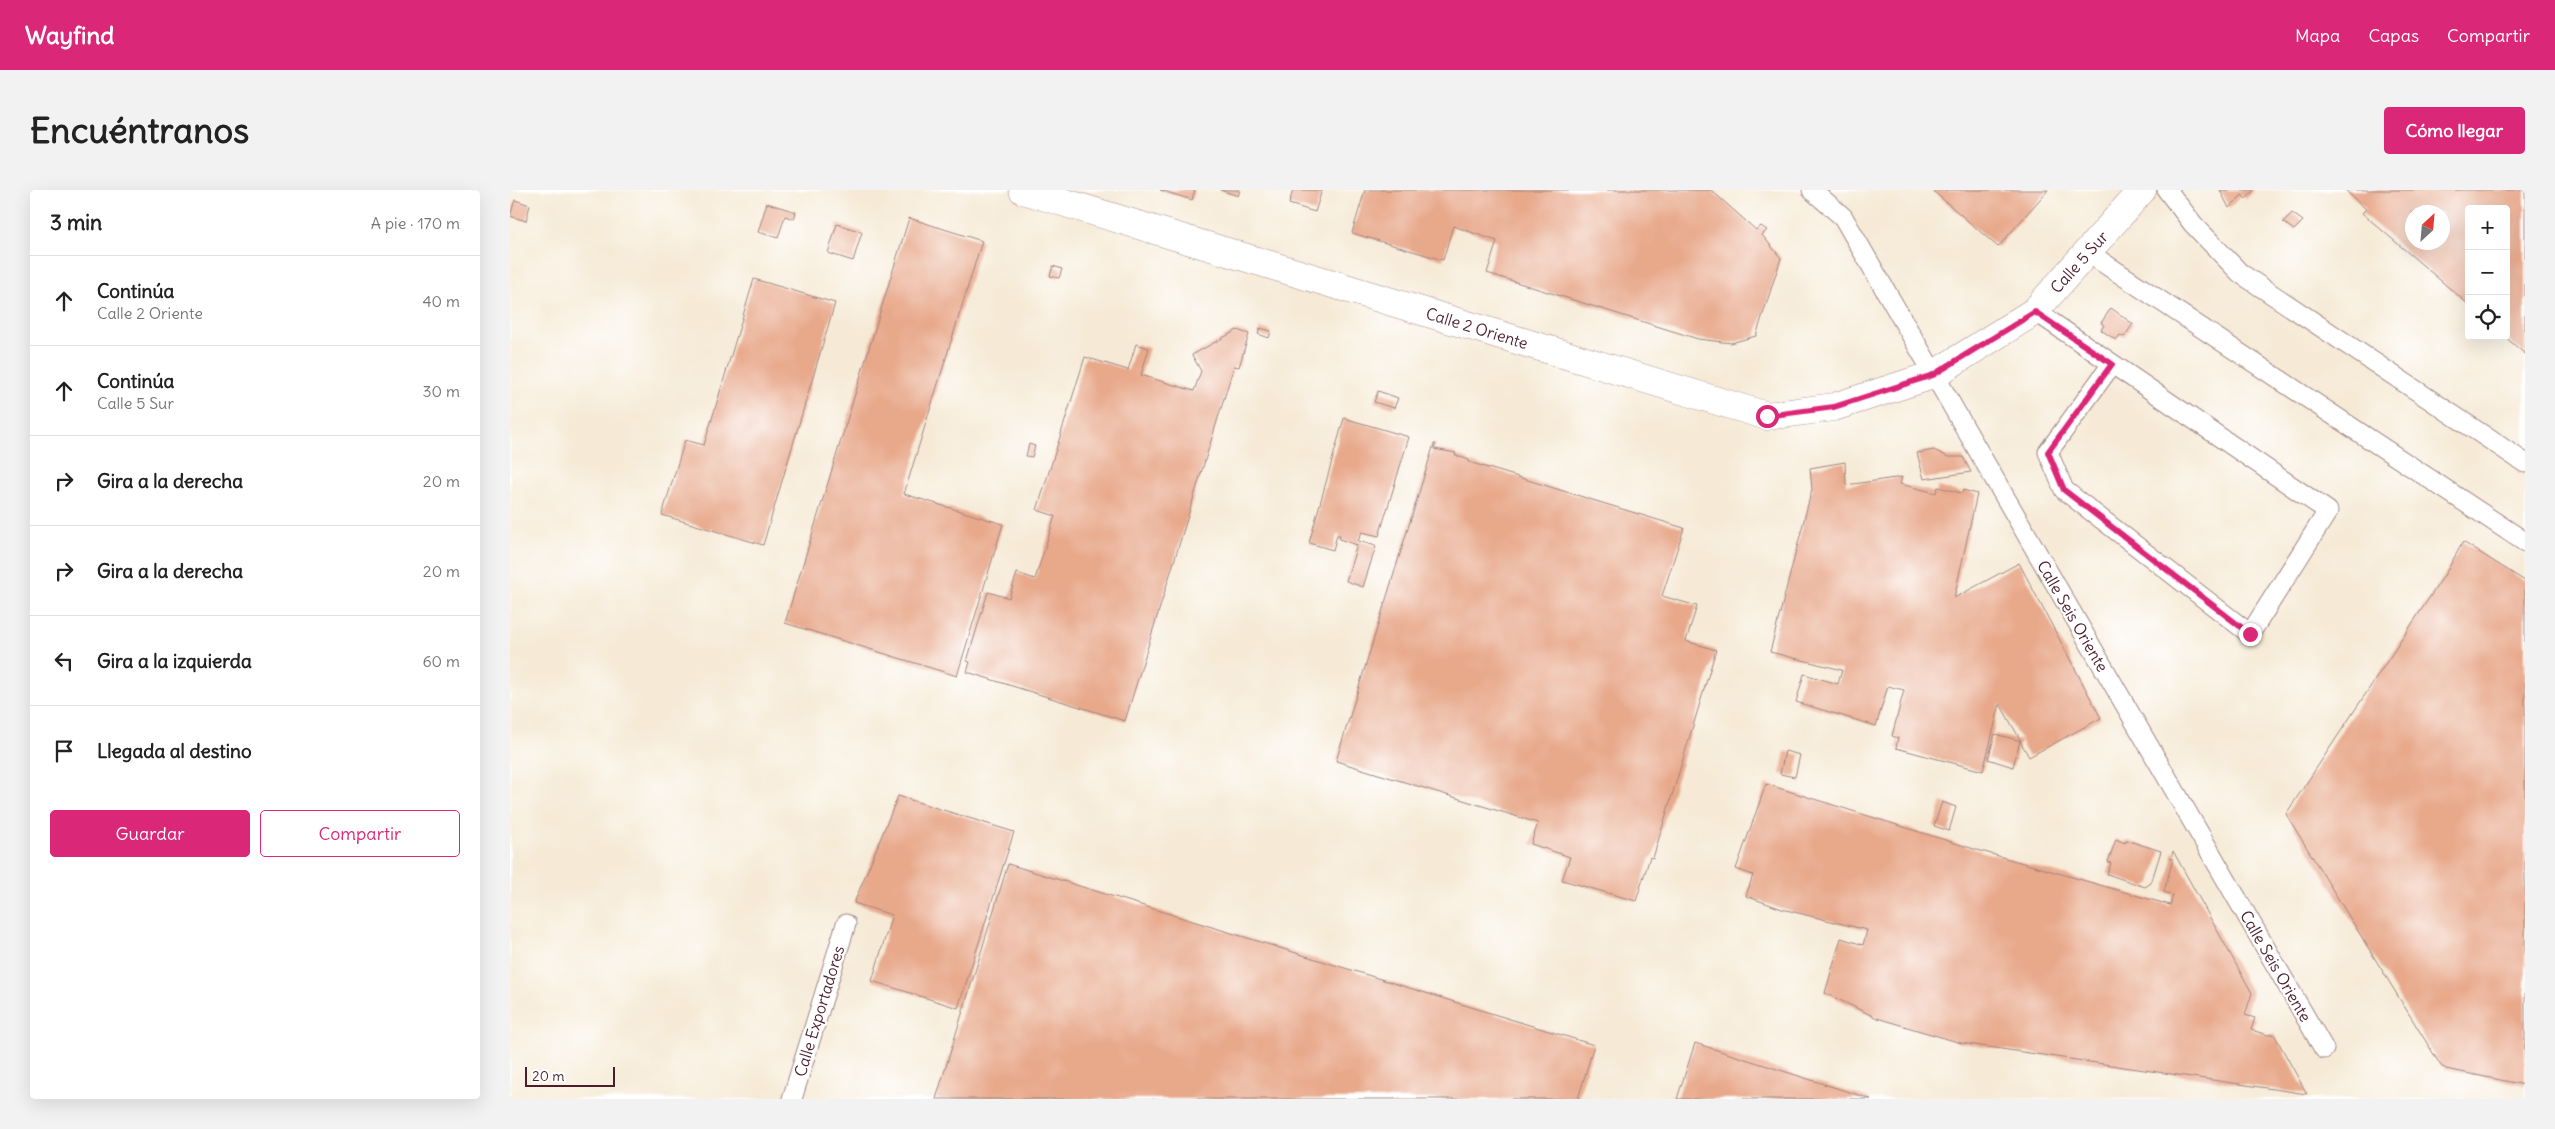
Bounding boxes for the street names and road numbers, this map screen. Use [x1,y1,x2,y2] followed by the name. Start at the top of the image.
[2046,226,2112,297] street label: Calle 5 Sur
[1423,303,1531,353] street label: Calle 2 Oriente
[2033,557,2113,675] street label: Calle Seis Oriente
[2236,907,2316,1025] street label: Calle Seis Oriente
[790,943,848,1079] street label: Calle Exportadores

